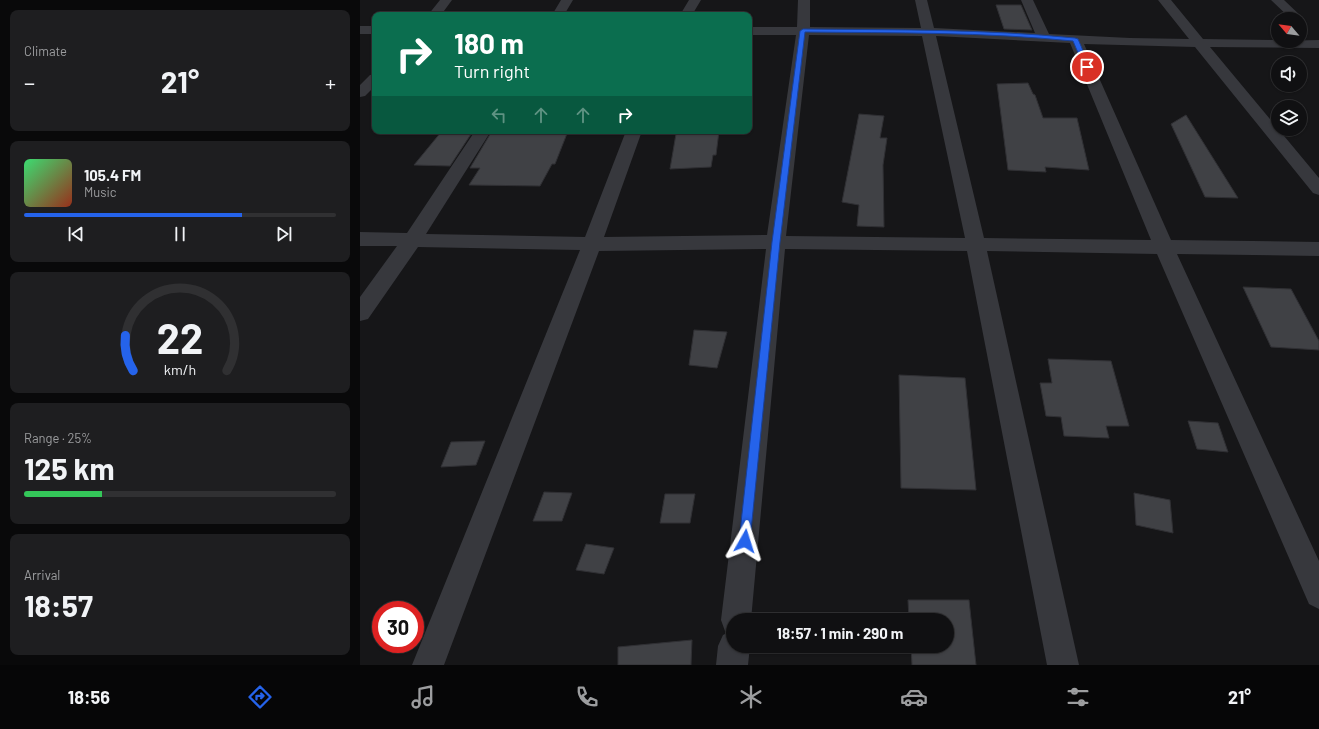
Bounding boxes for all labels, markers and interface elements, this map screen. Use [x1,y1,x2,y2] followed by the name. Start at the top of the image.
[1271,12,1307,48] north arrow
[1271,12,1307,136] map controls
[454,26,524,60] text: 180 m
[388,28,440,80] icon: right
[24,43,67,59] text: Climate
[1070,50,1104,84] pin
[1076,56,1098,78] icon: arrive
[1271,56,1307,92] button: sound
[454,60,530,82] text: Turn right
[161,63,199,99] text: 21°
[24,69,35,95] text: −
[325,69,336,95] text: +
[1271,100,1307,136] button: layers
[488,104,510,126] icon: left
[530,104,552,126] icon: ahead
[572,104,594,126] icon: ahead
[614,104,636,126] icon: right
[84,166,141,184] text: 105.4 FM
[84,184,117,200] text: Music
[65,223,87,245] icon: previous
[169,223,191,245] icon: pause
[273,223,295,245] icon: next
[157,311,203,361] text: 22
[164,360,196,377] text: km/h
[24,430,92,446] text: Range · 25%
[24,450,115,486] text: 125 km
[724,520,766,562] position arrow
[24,567,60,583] text: Arrival
[24,587,93,623] text: 18:57
[372,601,424,653] speed limit sign: 30
[777,624,903,642] text: 18:57 · 1 min · 290 m
[246,683,274,711] icon: directions
[409,683,437,711] icon: music
[573,683,601,711] icon: phone
[737,683,765,711] icon: climate
[900,683,928,711] icon: car
[1064,683,1092,711] icon: filters
[68,686,110,708] text: 18:56
[1228,686,1251,708] text: 21°

